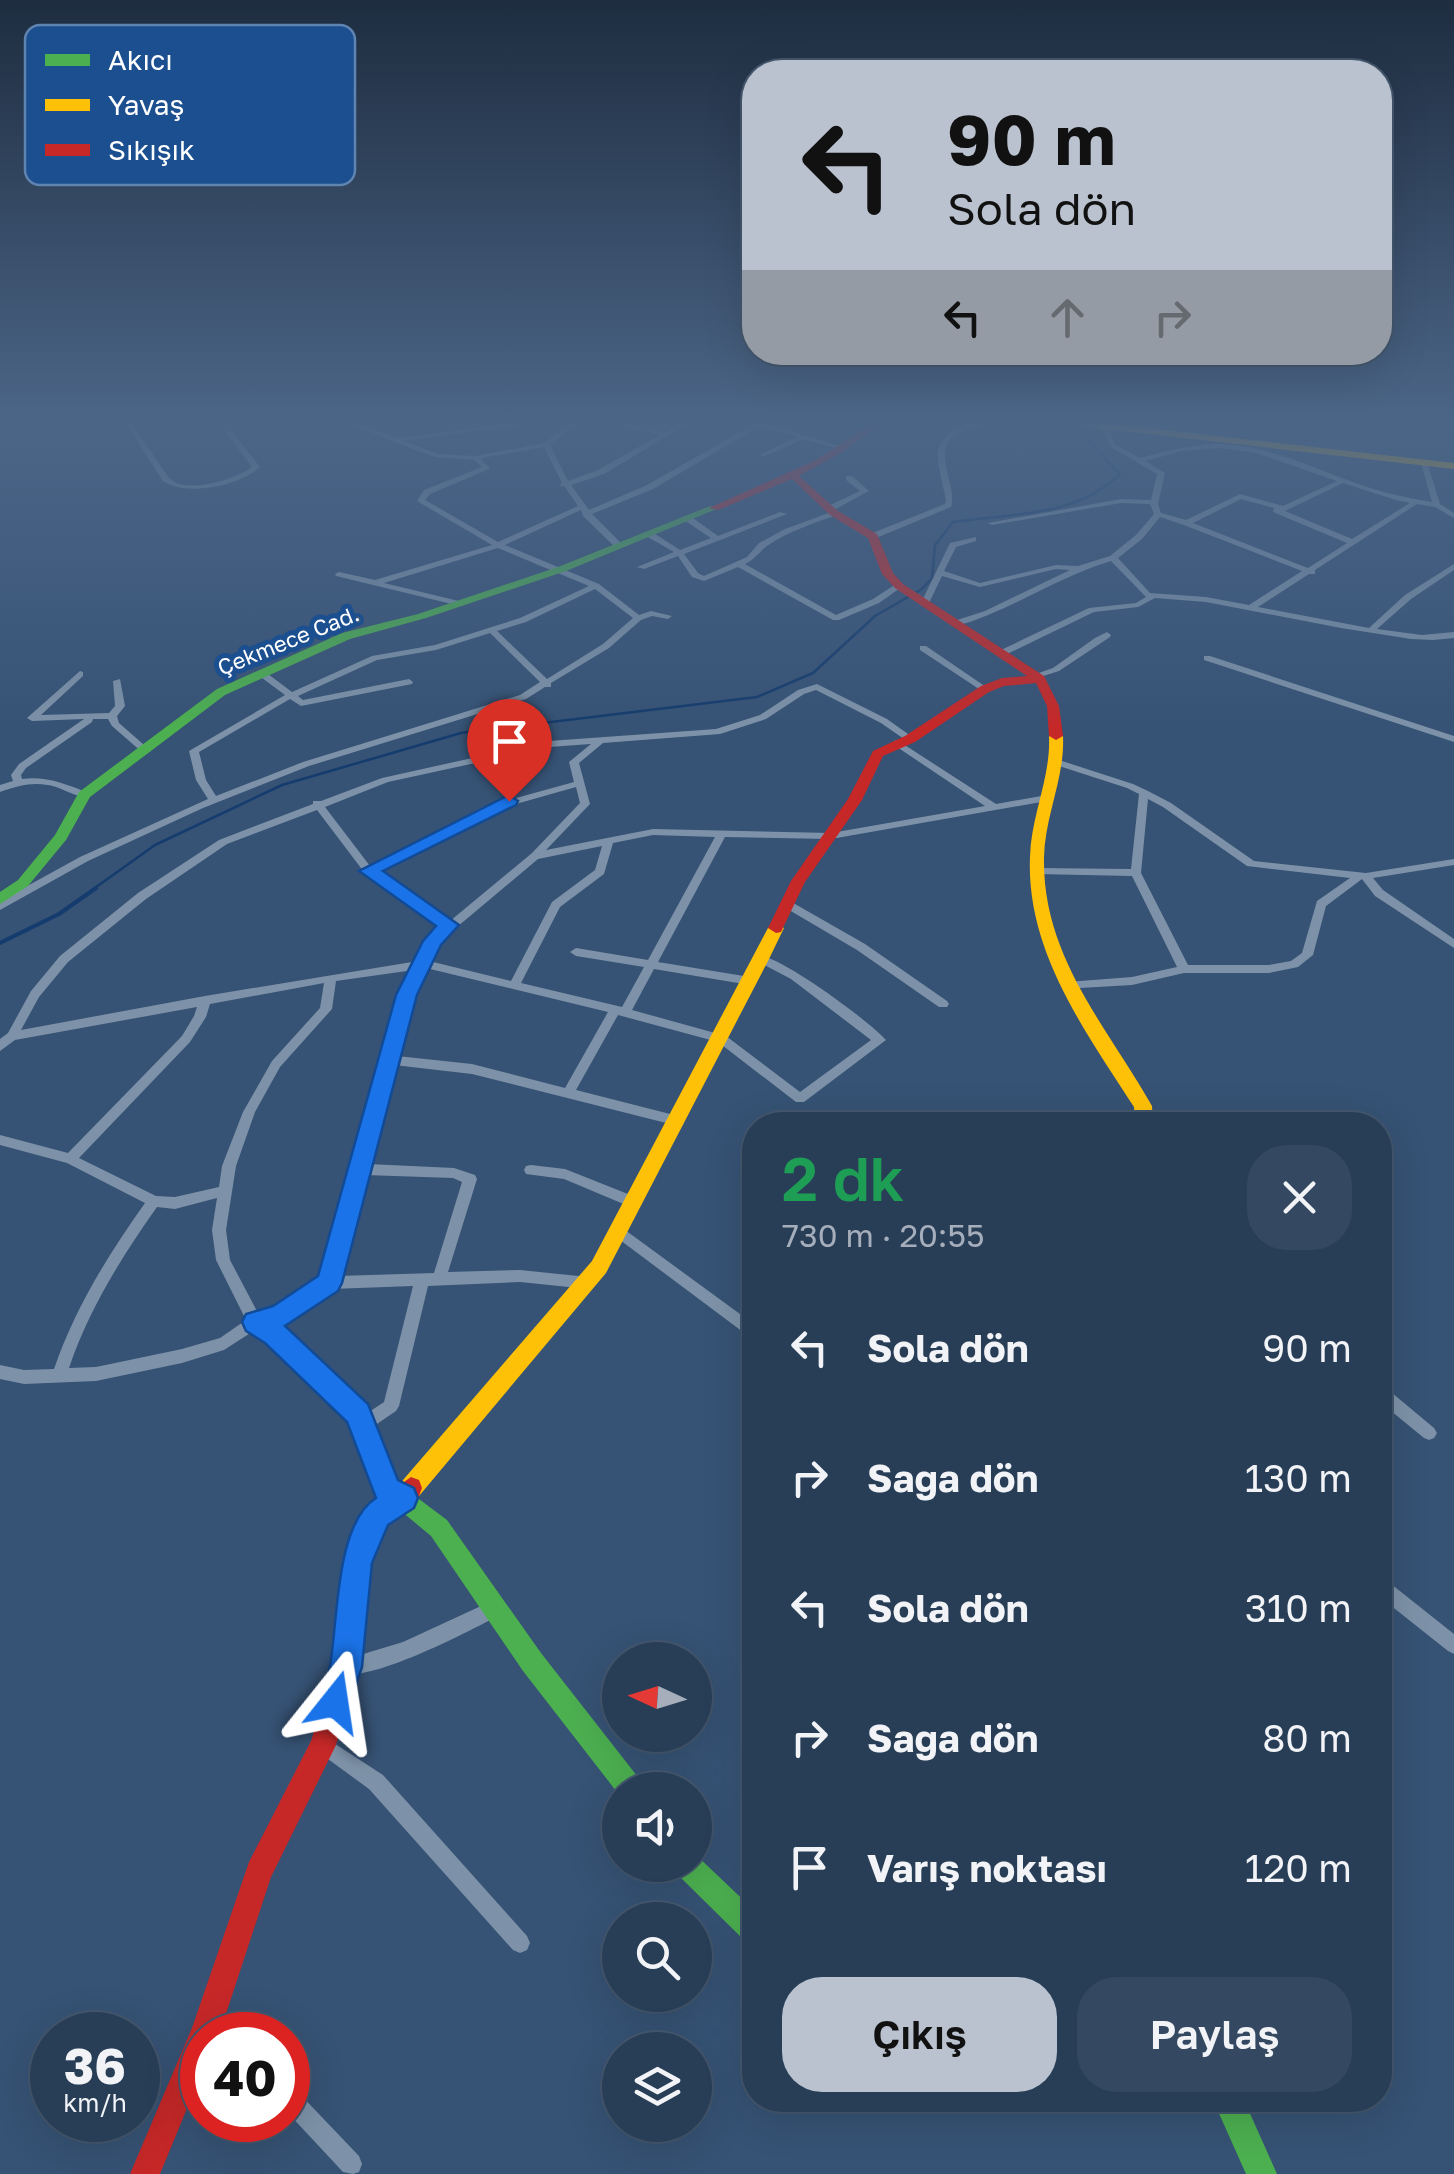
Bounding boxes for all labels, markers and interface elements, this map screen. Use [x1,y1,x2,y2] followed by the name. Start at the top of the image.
[25,25,355,185] legend
[108,43,173,76] text: Akıcı
[108,88,184,121] text: Yavaş
[947,96,1116,180] text: 90 m
[782,100,912,230] icon: left
[108,133,195,166] text: Sıkışık
[947,181,1136,235] text: Sola dön
[935,290,990,345] icon: left
[1040,290,1095,345] icon: ahead
[1145,290,1200,345] icon: right
[213,599,363,681] street label: Çekmece Cad.
[467,699,552,802] pin
[482,714,537,769] icon: arrive
[782,1142,904,1214] text: 2 dk
[1247,1145,1352,1250] button: close
[782,1216,985,1254] text: 730 m · 20:55
[782,1320,837,1375] icon: left
[867,1325,1029,1370] text: Sola dön
[1262,1325,1352,1370] text: 90 m
[782,1450,837,1505] icon: right
[867,1455,1039,1500] text: Sağa dön
[1245,1455,1352,1500] text: 130 m
[782,1580,837,1635] icon: left
[867,1585,1029,1630] text: Sola dön
[1245,1585,1352,1630] text: 310 m
[602,1642,712,1752] north arrow
[602,1642,712,2142] map controls
[283,1650,387,1754] position arrow
[782,1710,837,1765] icon: right
[867,1715,1039,1760] text: Sağa dön
[1262,1715,1352,1760] text: 80 m
[602,1772,712,1882] button: sound
[782,1840,837,1895] icon: arrive
[867,1845,1107,1890] text: Varış noktası
[1245,1845,1352,1890] text: 120 m
[602,1902,712,2012] button: search
[782,1977,1057,2092] button: Çıkış
[1077,1977,1352,2092] button: Paylaş
[180,2012,310,2142] speed limit sign: 40
[602,2032,712,2142] button: layers
[64,2035,126,2095] text: 36
[63,2087,127,2118] text: km/h

